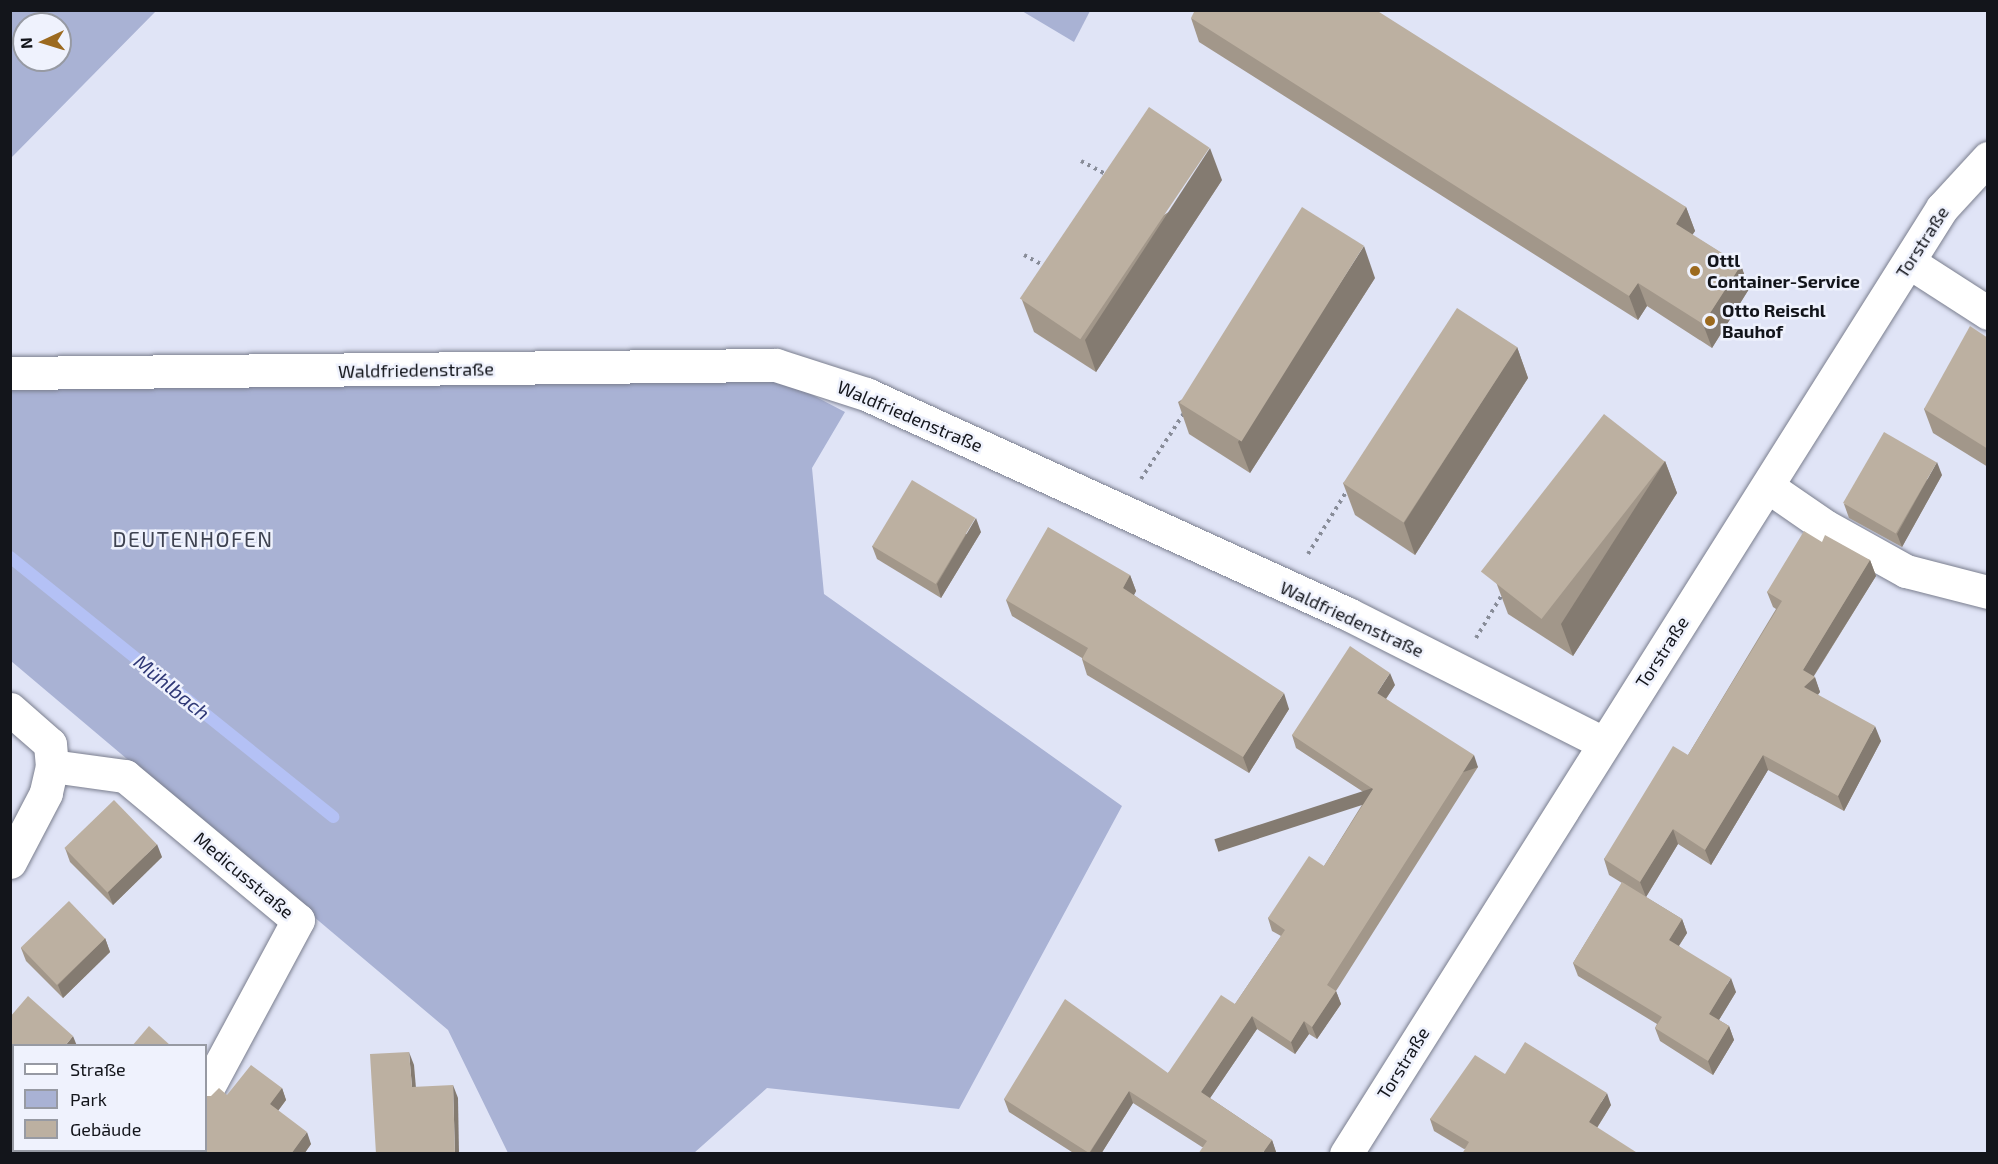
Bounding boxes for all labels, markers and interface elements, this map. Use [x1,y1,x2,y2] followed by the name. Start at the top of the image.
[12,12,72,72] north arrow
[16,37,35,50] text: N
[1891,202,1953,282] street label: Torstraße
[1707,250,1860,292] place label: Ottl Container-Service
[1688,264,1702,278] marker: Ottl Container-Service
[1722,300,1826,342] place label: Otto Reischl Bauhof
[1703,314,1717,328] marker: Otto Reischl Bauhof
[338,358,494,382] street label: Waldfriedenstraße
[834,376,986,456] street label: Waldfriedenstraße
[113,526,273,552] district label: DEUTENHOFEN
[1277,576,1427,662] street label: Waldfriedenstraße
[1631,612,1693,692] street label: Torstraße
[129,649,215,725] water label: Mühlbach
[190,827,298,923] street label: Medicusstraße
[1372,1023,1434,1103] street label: Torstraße
[12,1044,207,1152] legend
[70,1058,126,1080] text: Straße
[70,1088,107,1110] text: Park
[70,1118,141,1140] text: Gebäude

